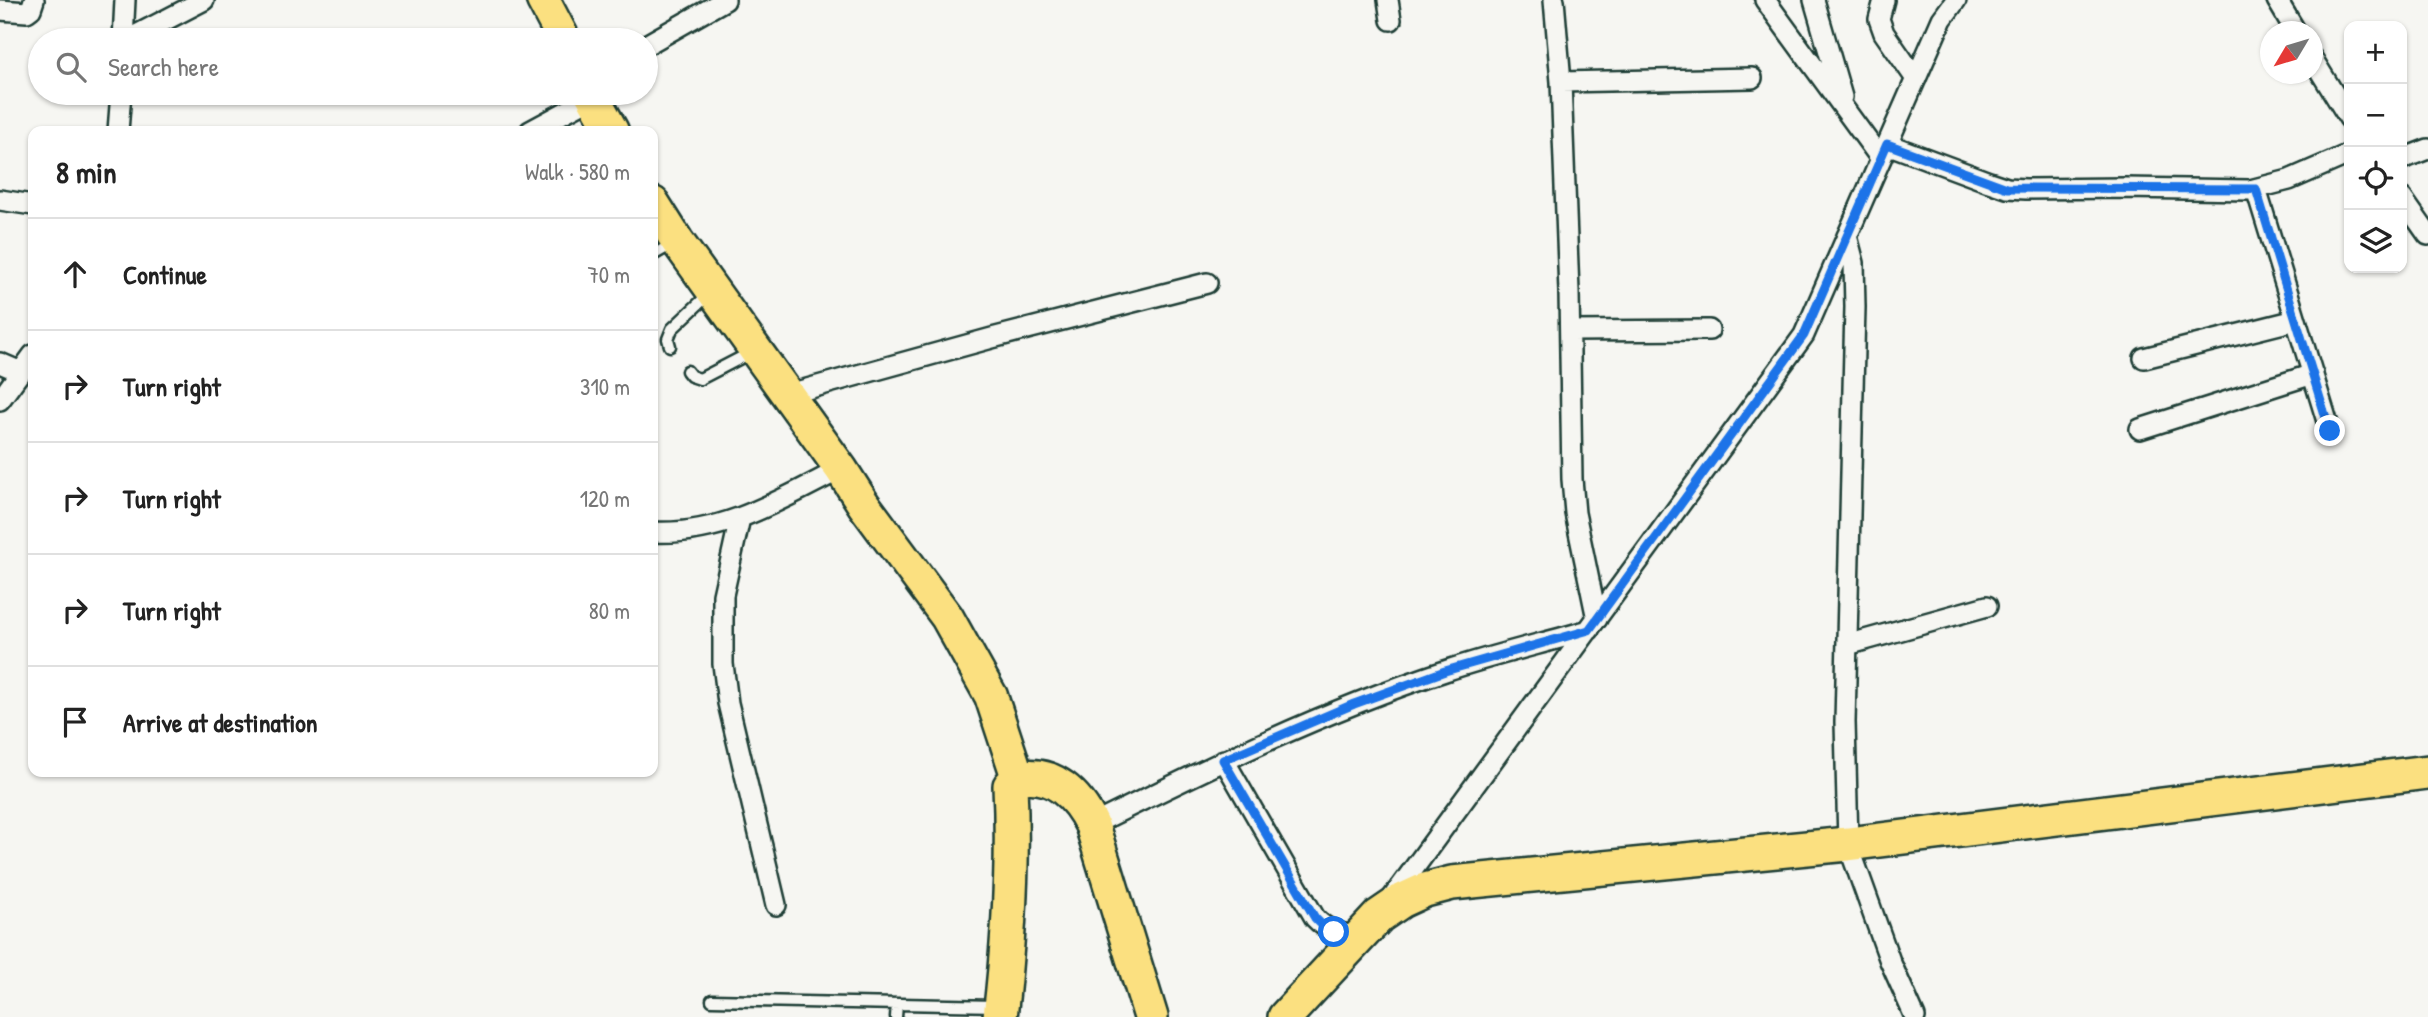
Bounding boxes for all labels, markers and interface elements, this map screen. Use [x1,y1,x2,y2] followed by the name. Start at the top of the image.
[2260,21,2323,84] north arrow
[2344,21,2407,273] map controls
[2344,21,2407,84] button: +
[28,28,658,105] search box
[52,48,90,86] icon: search
[108,49,219,84] text: Search here
[2344,84,2407,147] button: −
[2344,147,2407,210] button: locate
[56,152,117,192] text: 8 min
[525,156,630,187] text: Walk · 580 m
[2344,210,2407,273] button: layers
[56,255,94,293] icon: ahead
[123,257,207,292] text: Continue
[587,259,630,290] text: 70 m
[56,367,94,405] icon: right
[123,369,221,404] text: Turn right
[580,371,630,402] text: 310 m
[2314,415,2345,446] route end
[56,479,94,517] icon: right
[123,481,221,516] text: Turn right
[580,483,630,514] text: 120 m
[56,591,94,629] icon: right
[123,593,221,628] text: Turn right
[589,595,630,626] text: 80 m
[56,703,94,741] icon: arrive
[123,705,318,740] text: Arrive at destination
[1318,916,1349,947] route start

